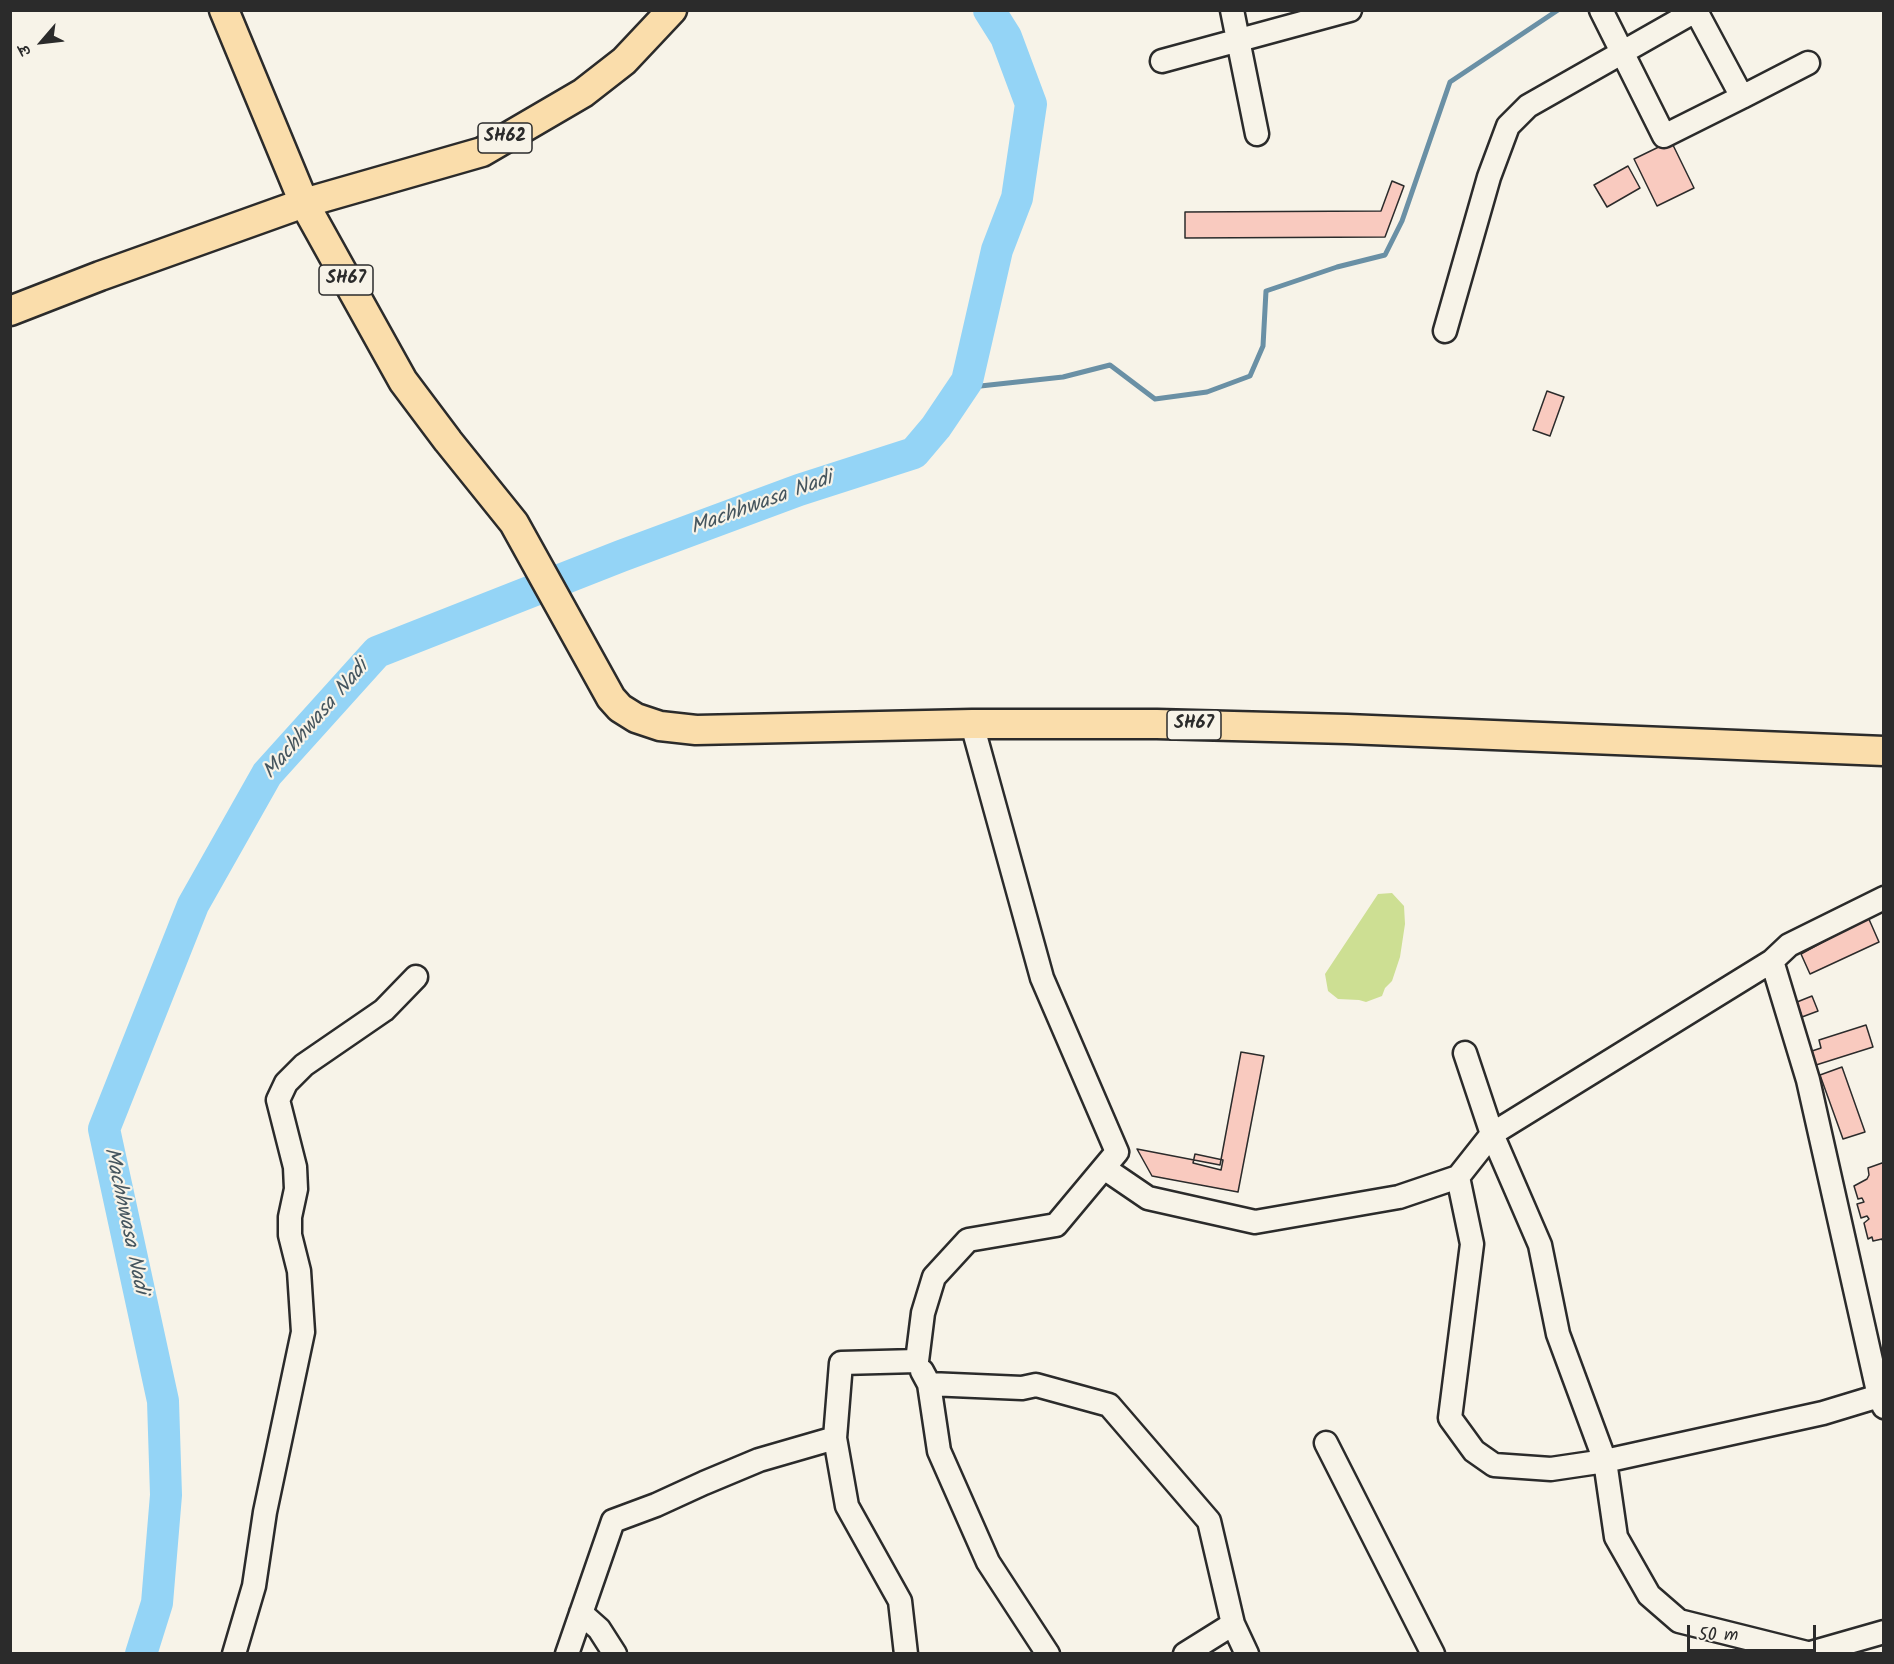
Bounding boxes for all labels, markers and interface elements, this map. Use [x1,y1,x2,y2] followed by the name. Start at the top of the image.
[12,12,72,72] north arrow
[12,40,39,61] text: उ
[478,123,532,153] road number: SH62
[319,265,373,295] road number: SH67
[688,468,836,542] water label: Machhwasa Nadi
[259,657,375,785] water label: Machhwasa Nadi
[1167,710,1221,740] road number: SH67
[96,1146,152,1296] water label: Machhwasa Nadi
[1690,1613,1819,1651] scale bar
[1698,1621,1738,1650] text: 50 m

